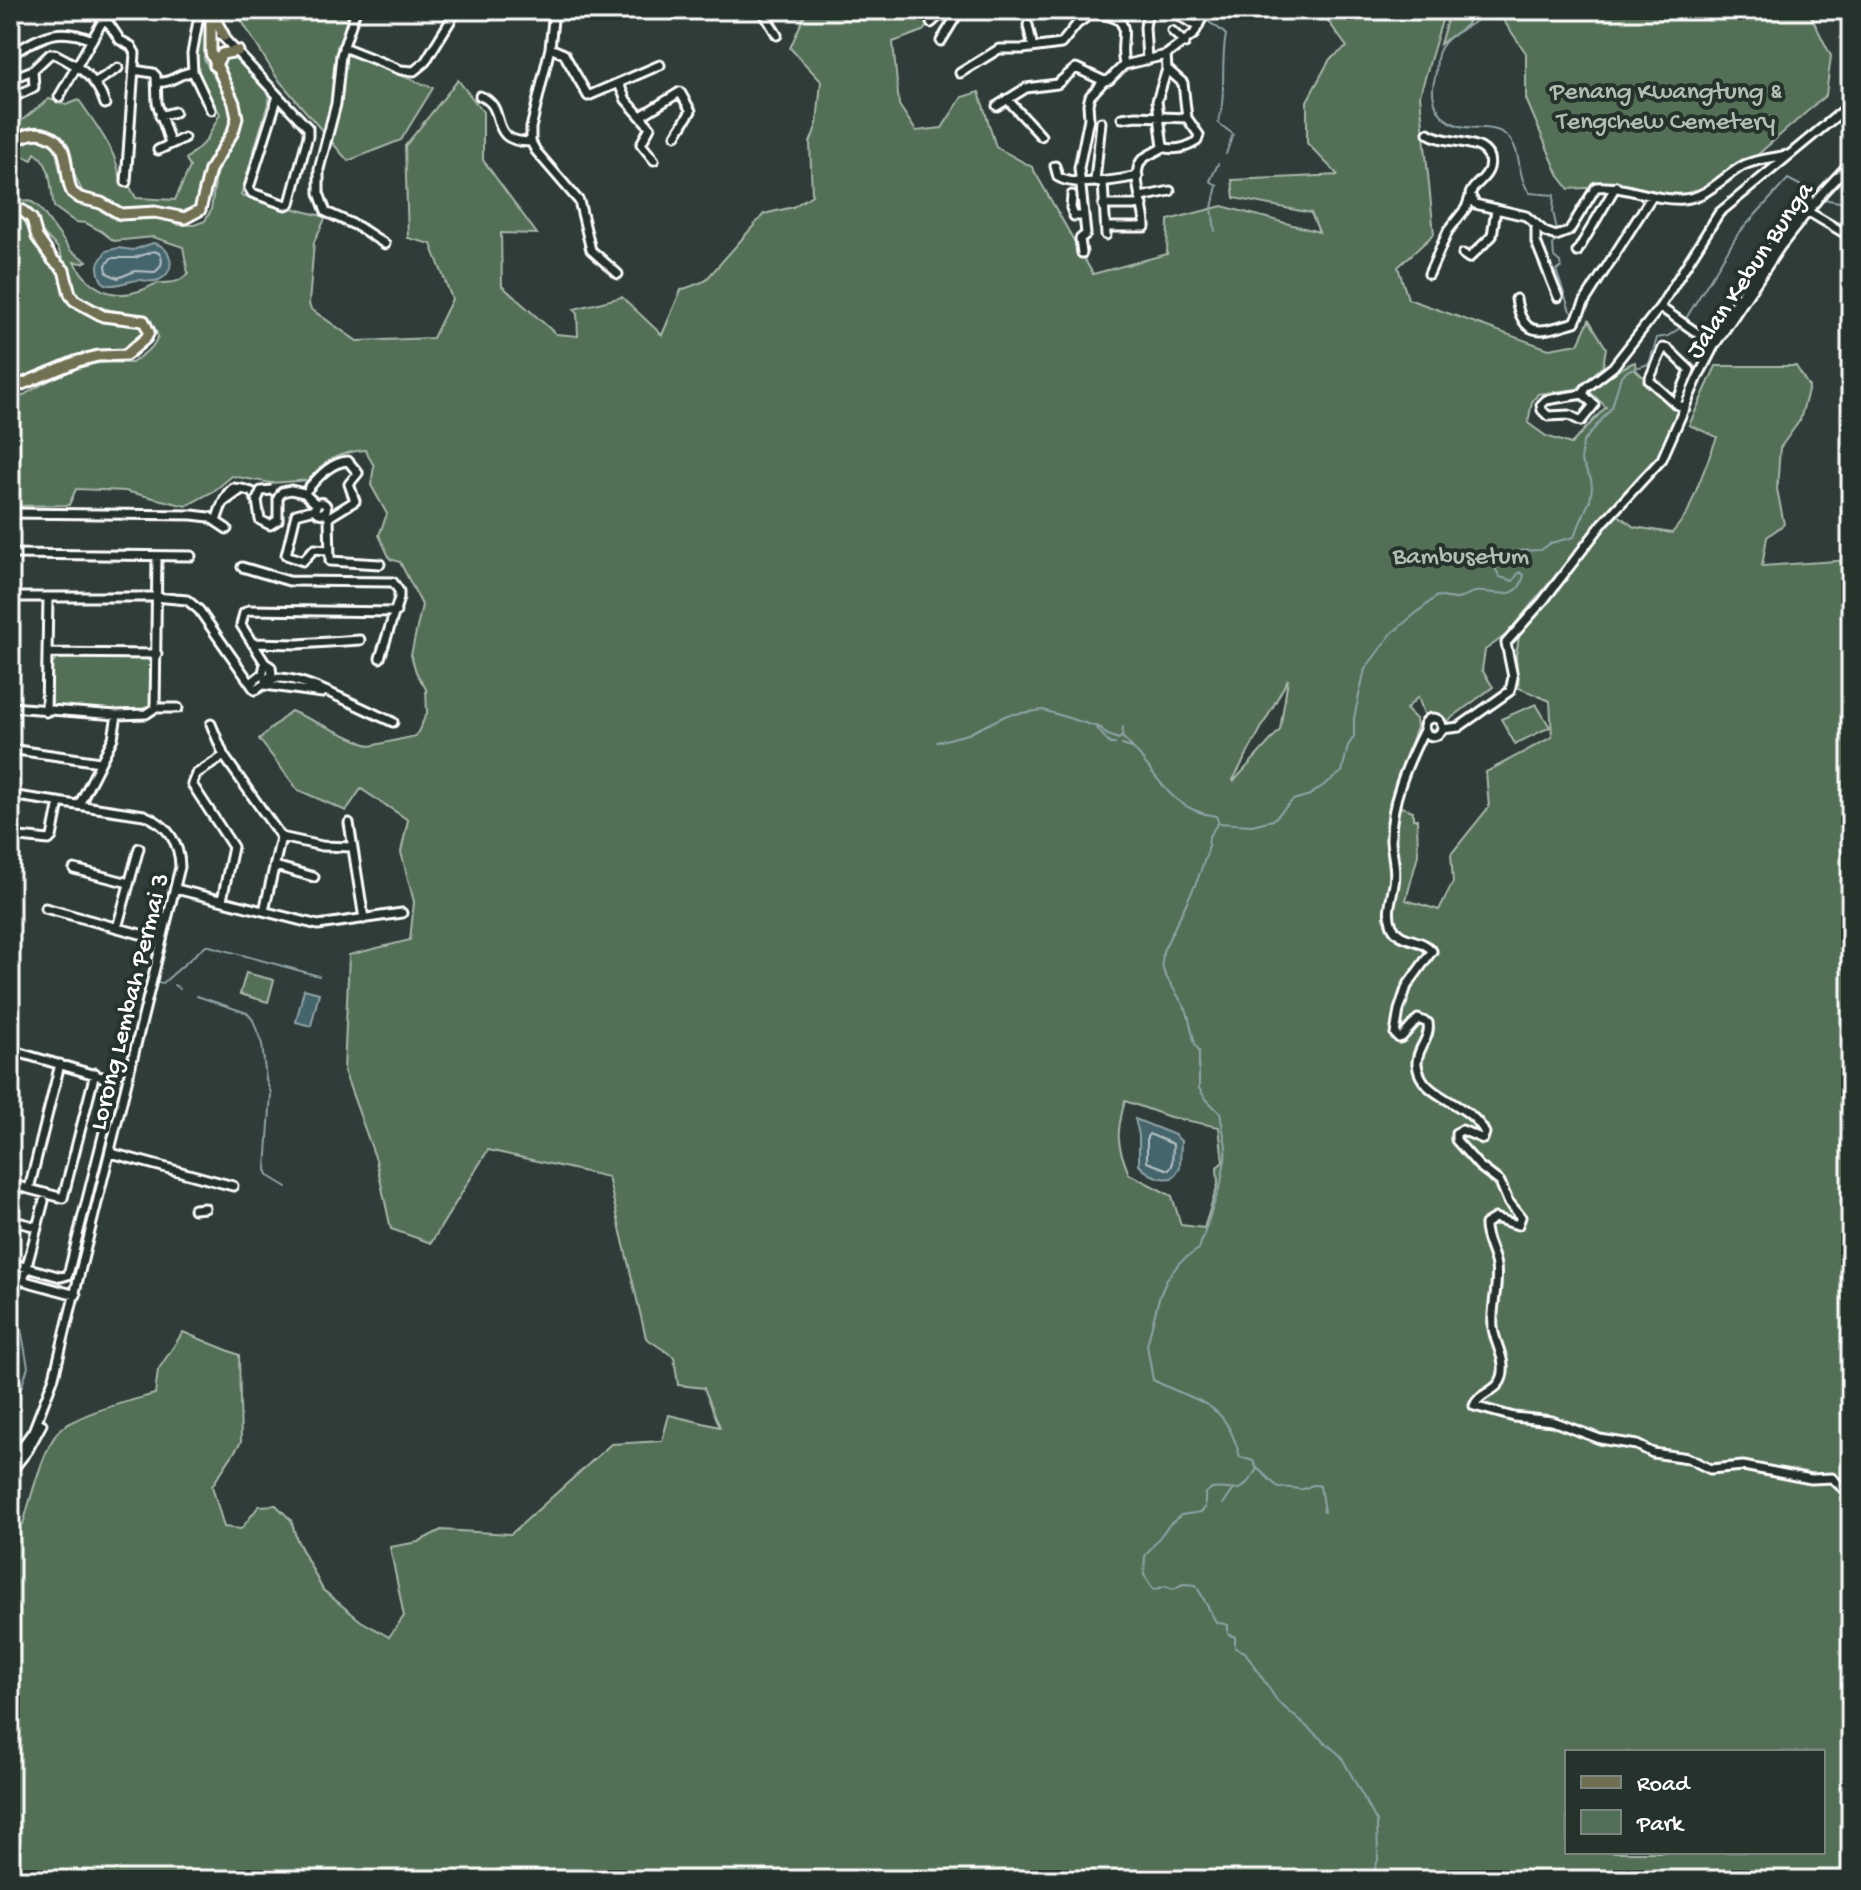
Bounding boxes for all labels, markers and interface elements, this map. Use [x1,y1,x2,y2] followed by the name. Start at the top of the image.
[1549,78,1782,139] park label: Penang Kwangtung & Tengchew Cemetery
[1681,176,1823,366] street label: Jalan Kebun Bunga
[1392,543,1529,574] park label: Bambusetum
[84,870,178,1134] street label: Lorong Lembah Permai 3
[1565,1750,1825,1854] legend
[1637,1771,1691,1800] text: Road
[1636,1811,1685,1840] text: Park

